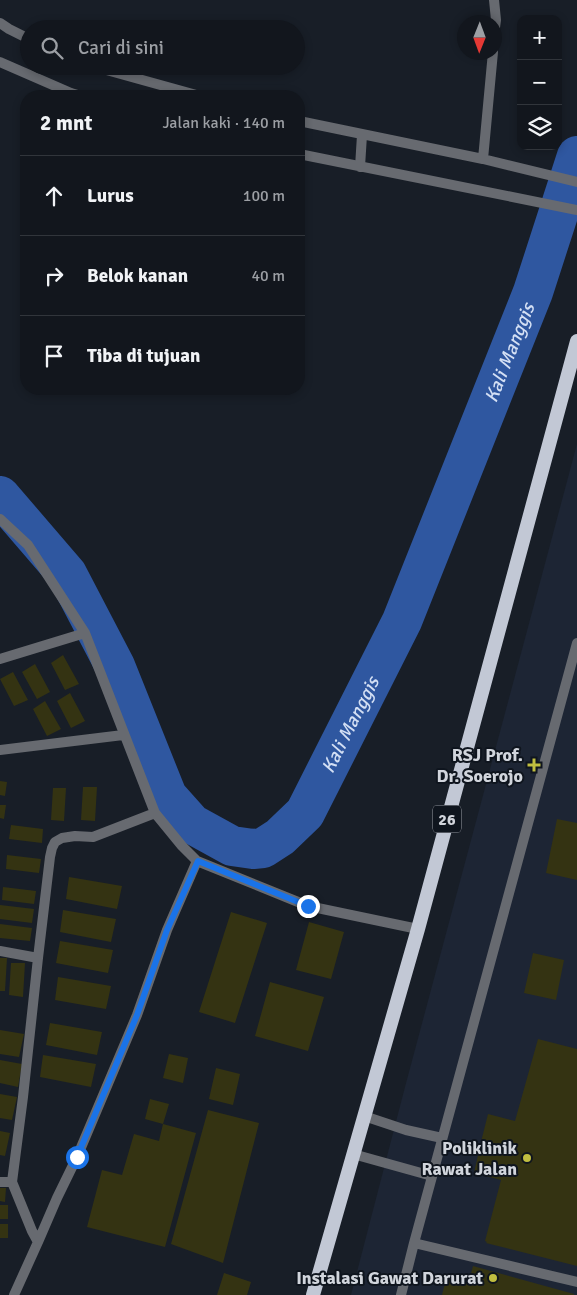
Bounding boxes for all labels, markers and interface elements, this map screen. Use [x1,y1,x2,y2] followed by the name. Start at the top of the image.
[457,15,502,60] north arrow
[517,15,562,150] map controls
[517,15,562,60] button: +
[20,20,305,75] search box
[38,34,66,62] icon: search
[78,36,164,60] text: Cari di sini
[517,60,562,105] button: −
[517,105,562,150] button: layers
[40,110,92,136] text: 2 mnt
[163,113,285,133] text: Jalan kaki · 140 m
[40,182,68,210] icon: ahead
[87,184,134,208] text: Lurus
[243,186,285,206] text: 100 m
[40,262,68,290] icon: right
[87,264,188,288] text: Belok kanan
[251,266,285,286] text: 40 m
[479,298,541,406] water label: Kali Manggis
[40,342,68,370] icon: arrive
[87,344,200,368] text: Tiba di tujuan
[316,671,386,777] water label: Kali Manggis
[436,744,523,787] place label: RSJ Prof. Dr. Soerojo
[527,758,541,772] marker: RSJ Prof. Dr. Soerojo
[433,806,461,832] road number: 26
[297,895,320,918] route end
[422,1137,518,1180] place label: Poliklinik Rawat Jalan
[66,1146,89,1169] route start
[521,1152,533,1164] marker: Poliklinik Rawat Jalan
[296,1267,483,1289] place label: Instalasi Gawat Darurat
[487,1272,499,1284] marker: Instalasi Gawat Darurat

